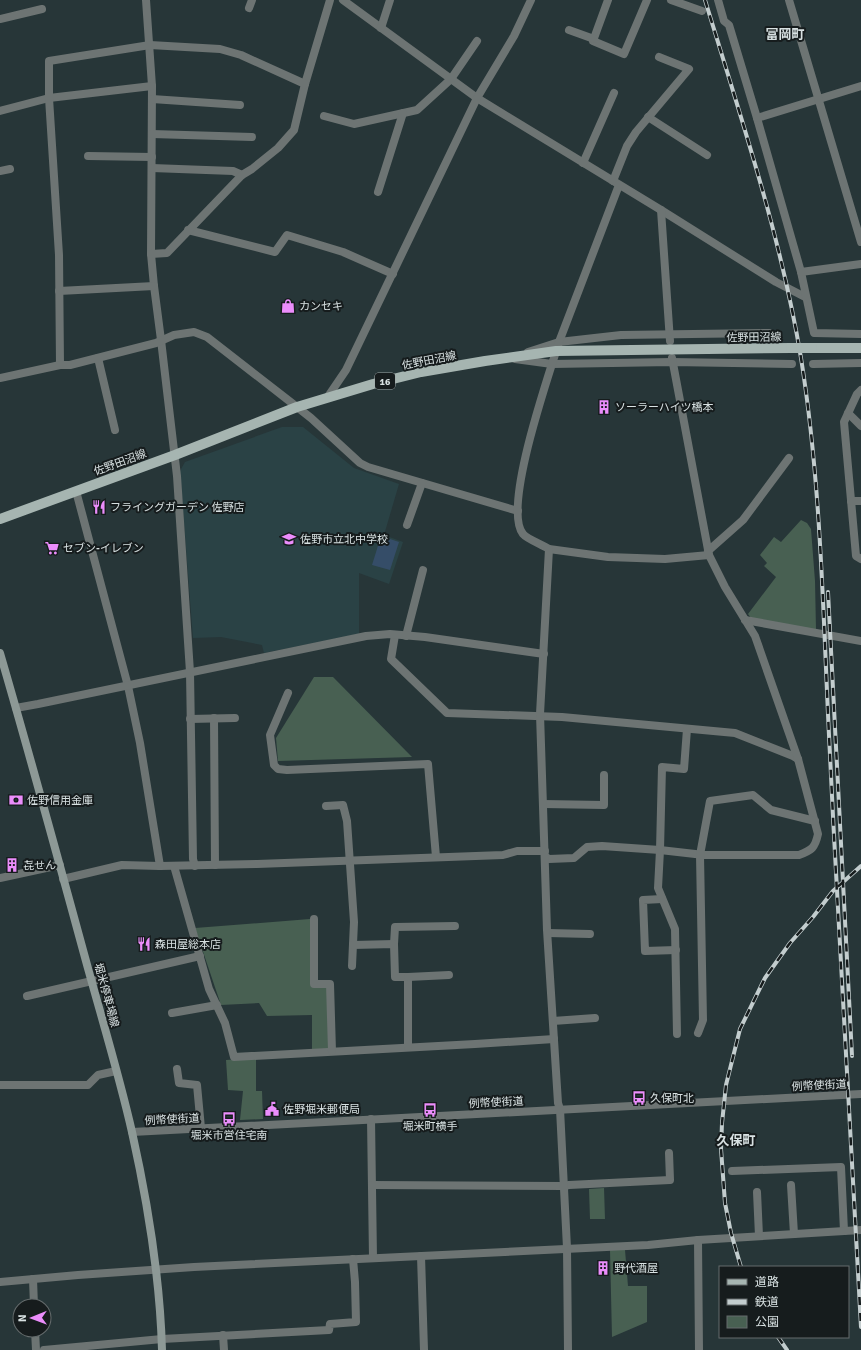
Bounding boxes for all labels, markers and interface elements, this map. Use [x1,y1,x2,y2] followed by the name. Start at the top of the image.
[765,27,805,43] district label: 富岡町
[280,298,296,314] shop icon: カンセキ
[299,300,343,313] place label: カンセキ
[726,331,782,344] street label: 佐野田沼線
[401,349,457,372] street label: 佐野田沼線
[375,373,395,389] road number: 16
[596,399,612,415] building icon: ソーラーハイツ橋本
[615,401,714,414] place label: ソーラーハイツ橋本
[92,447,148,478] street label: 佐野田沼線
[91,499,107,515] restaurant icon: フライングガーデン 佐野店
[110,501,244,514] place label: フライングガーデン 佐野店
[281,531,297,547] school or university icon: 佐野市立北中学校
[300,533,388,546] place label: 佐野市立北中学校
[44,540,60,556] supermarket icon: セブン-イレブン
[63,542,144,555] place label: セブン-イレブン
[8,792,24,808] bank icon: 佐野信用金庫
[27,794,93,807] place label: 佐野信用金庫
[4,857,20,873] building icon: 㐂せん
[23,859,56,872] place label: 㐂せん
[136,936,152,952] restaurant icon: 森田屋総本店
[155,938,221,951] place label: 森田屋総本店
[92,962,121,1029] street label: 堀米停車場線
[791,1078,847,1093] street label: 例幣使街道
[631,1090,647,1106] bus stop icon: 久保町北
[650,1092,694,1105] place label: 久保町北
[468,1095,524,1110] street label: 例幣使街道
[264,1101,280,1117] public building icon: 佐野堀米郵便局
[422,1102,438,1118] bus stop icon: 堀米町横手
[283,1103,360,1116] place label: 佐野堀米郵便局
[221,1111,237,1127] bus stop icon: 堀米市営住宅南
[144,1112,200,1127] street label: 例幣使街道
[403,1120,458,1133] place label: 堀米町横手
[191,1129,268,1142] place label: 堀米市営住宅南
[716,1133,756,1149] district label: 久保町
[595,1260,611,1276] building icon: 野代酒屋
[614,1262,658,1275] place label: 野代酒屋
[719,1266,849,1338] legend
[755,1275,779,1290] text: 道路
[755,1295,779,1310] text: 鉄道
[12,1298,52,1338] north arrow
[16,1314,29,1322] text: N
[755,1315,779,1330] text: 公園

